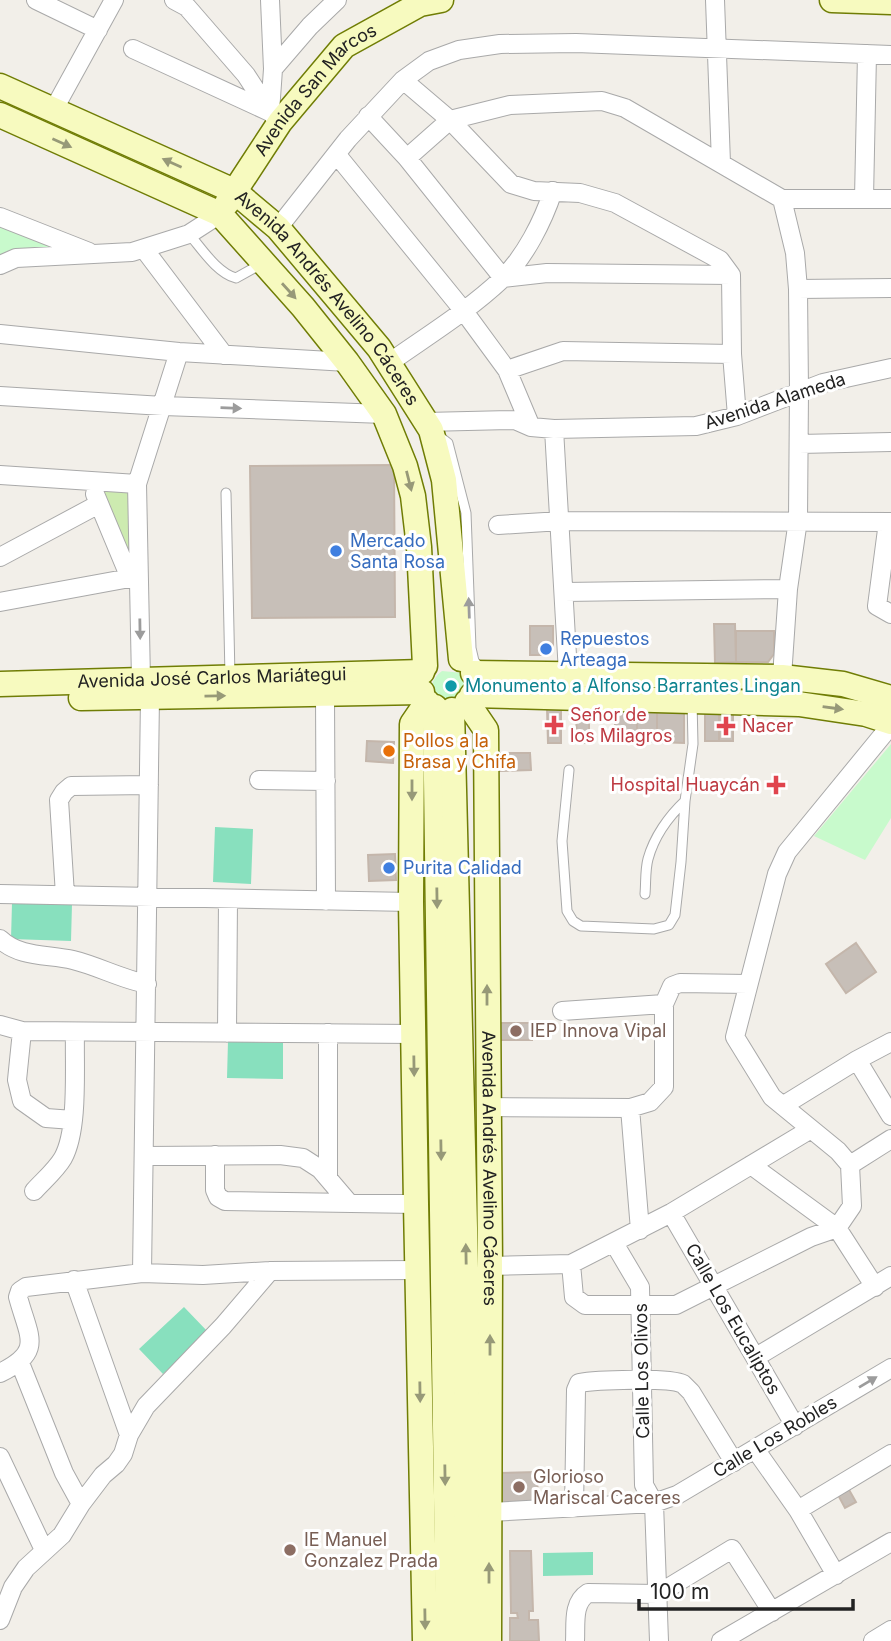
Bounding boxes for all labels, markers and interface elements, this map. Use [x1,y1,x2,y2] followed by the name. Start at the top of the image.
[250,19,380,160] street label: Avenida San Marcos
[52,137,72,149] one-way arrow
[162,157,182,169] one-way arrow
[231,186,424,409] street label: Avenida Andrés Avelino Cáceres
[281,282,297,300] one-way arrow
[702,368,848,433] street label: Avenida Alameda
[220,403,242,414] one-way arrow
[404,470,415,492] one-way arrow
[350,530,445,572] place label: Mercado Santa Rosa
[328,543,344,559] marker: Mercado Santa Rosa
[464,597,475,619] one-way arrow
[134,618,146,640] one-way arrow
[560,628,649,670] place label: Repuestos Arteaga
[538,641,554,657] marker: Repuestos Arteaga
[77,663,347,692] street label: Avenida José Carlos Mariátegui
[465,675,801,696] place label: Monumento a Alfonso Barrantes Lingan
[443,678,459,694] marker: Monumento a Alfonso Barrantes Lingan
[204,690,226,702] one-way arrow
[823,703,845,714] one-way arrow
[570,704,673,746] place label: Señor de los Milagros
[544,715,564,735] marker: Señor de los Milagros
[742,715,793,736] place label: Nacer
[716,716,736,736] marker: Nacer
[403,730,516,772] place label: Pollos a la Brasa y Chifa
[381,743,397,759] marker: Pollos a la Brasa y Chifa
[611,774,760,795] place label: Hospital Huaycán
[766,775,786,795] marker: Hospital Huaycán
[406,779,418,801] one-way arrow
[403,857,522,878] place label: Purita Calidad
[381,860,397,876] marker: Purita Calidad
[431,887,443,909] one-way arrow
[481,984,493,1006] one-way arrow
[530,1020,666,1041] place label: IEP Innova Vipal
[508,1023,524,1039] marker: IEP Innova Vipal
[478,1030,501,1306] street label: Avenida Andrés Avelino Cáceres
[408,1055,420,1077] one-way arrow
[435,1139,447,1161] one-way arrow
[682,1240,785,1398] street label: Calle Los Eucaliptos
[460,1243,471,1265] one-way arrow
[630,1303,653,1439] street label: Calle Los Olivos
[484,1334,496,1356] one-way arrow
[859,1376,878,1388] one-way arrow
[414,1381,425,1403] one-way arrow
[709,1391,840,1482] street label: Calle Los Robles
[440,1464,451,1486] one-way arrow
[533,1466,681,1508] place label: Glorioso Mariscal Caceres
[511,1479,527,1495] marker: Glorioso Mariscal Caceres
[304,1529,438,1571] place label: IE Manuel Gonzalez Prada
[282,1542,298,1558] marker: IE Manuel Gonzalez Prada
[483,1562,495,1584] one-way arrow
[639,1568,852,1612] scale bar
[650,1579,709,1604] text: 100 m
[419,1608,431,1630] one-way arrow

